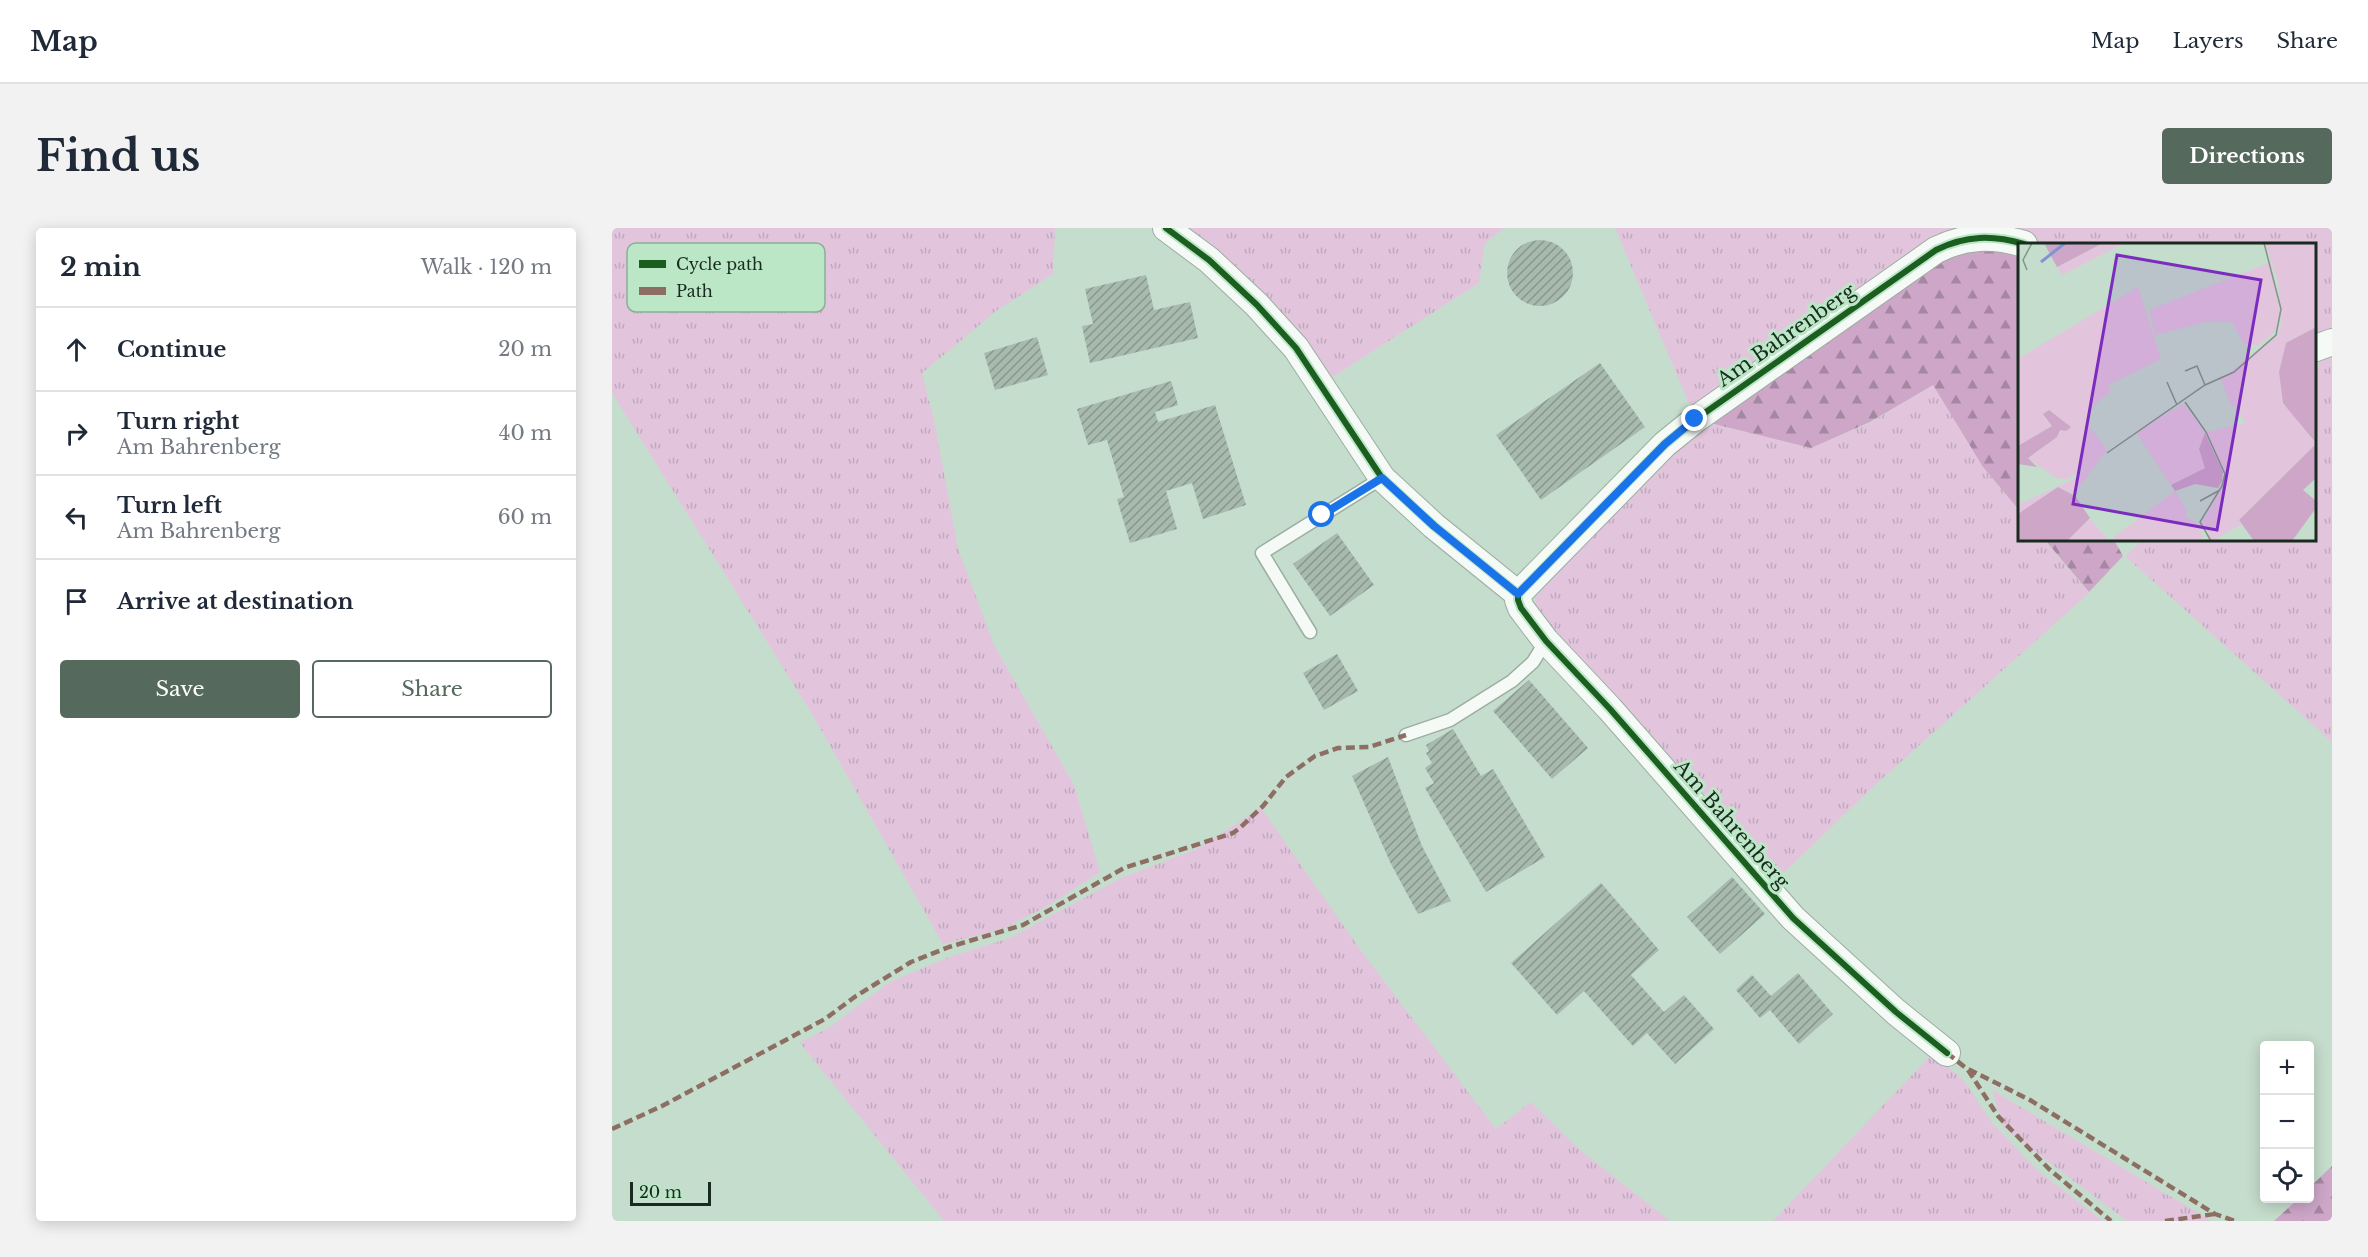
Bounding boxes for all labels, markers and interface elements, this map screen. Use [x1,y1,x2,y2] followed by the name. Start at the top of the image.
[30,24,98,59] text: Map
[2091,28,2140,54] text: Map
[2173,28,2244,54] text: Layers
[2277,28,2338,54] text: Share
[2162,128,2332,184] button: Directions
[36,130,200,182] text: Find us
[627,243,825,312] legend
[2018,243,2317,542] inset map
[60,251,141,283] text: 2 min
[676,254,763,274] text: Cycle path
[421,255,552,279] text: Walk · 120 m
[1711,278,1861,392] street label: Am Bahrenberg
[676,281,713,301] text: Path
[60,333,93,366] icon: ahead
[117,336,226,363] text: Continue
[498,337,552,361] text: 20 m
[1681,405,1707,431] route end
[117,408,239,435] text: Turn right
[60,417,93,450] icon: right
[499,421,552,445] text: 40 m
[117,435,280,459] text: Am Bahrenberg
[117,492,222,519] text: Turn left
[60,501,93,534] icon: left
[1308,501,1334,527] route start
[498,505,552,529] text: 60 m
[117,519,280,543] text: Am Bahrenberg
[60,585,93,618] icon: arrive
[117,588,354,615] text: Arrive at destination
[60,660,300,718] button: Save
[312,660,552,718] button: Share
[1669,754,1795,894] street label: Am Bahrenberg
[2260,1041,2314,1203] map controls
[2260,1041,2314,1095] button: +
[2260,1095,2314,1149] button: −
[2260,1149,2314,1203] button: locate
[630,1179,711,1206] scale bar
[639,1182,682,1202] text: 20 m

